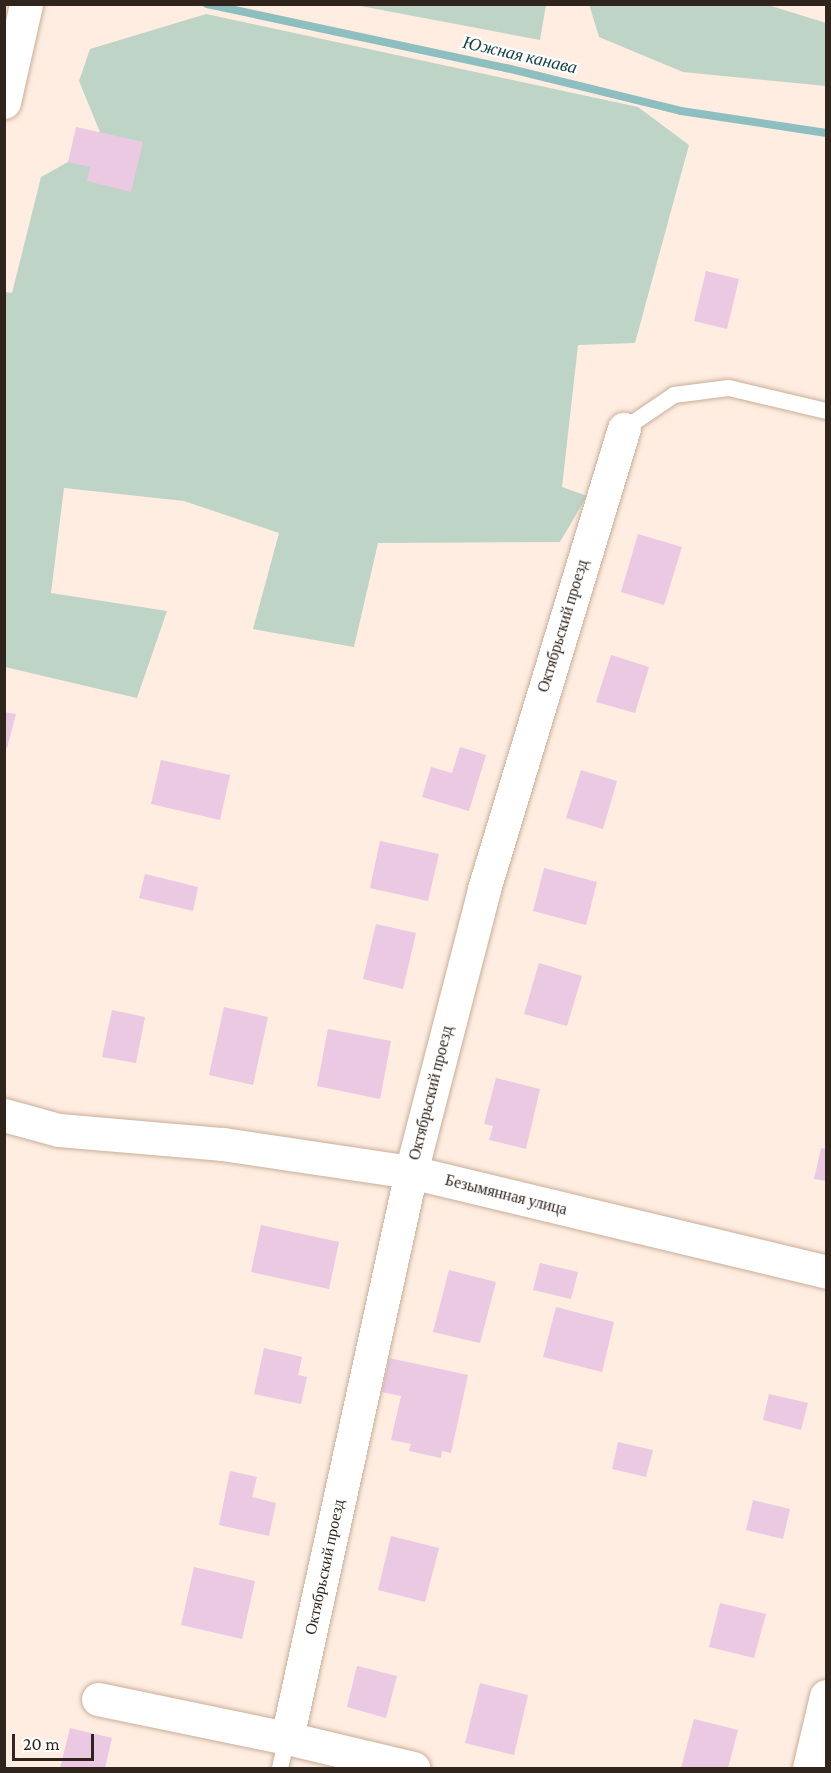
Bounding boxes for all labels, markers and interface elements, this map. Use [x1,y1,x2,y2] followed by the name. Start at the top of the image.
[461,31,579,79] water label: Южная канава
[534,557,592,695] street label: Октябрьский проезд
[405,1024,457,1162] street label: Октябрьский проезд
[443,1171,569,1219] street label: Безымянная улица
[301,1498,349,1636] street label: Октябрьский проезд
[15,1722,98,1760] scale bar
[23,1734,60,1754] text: 20 m

